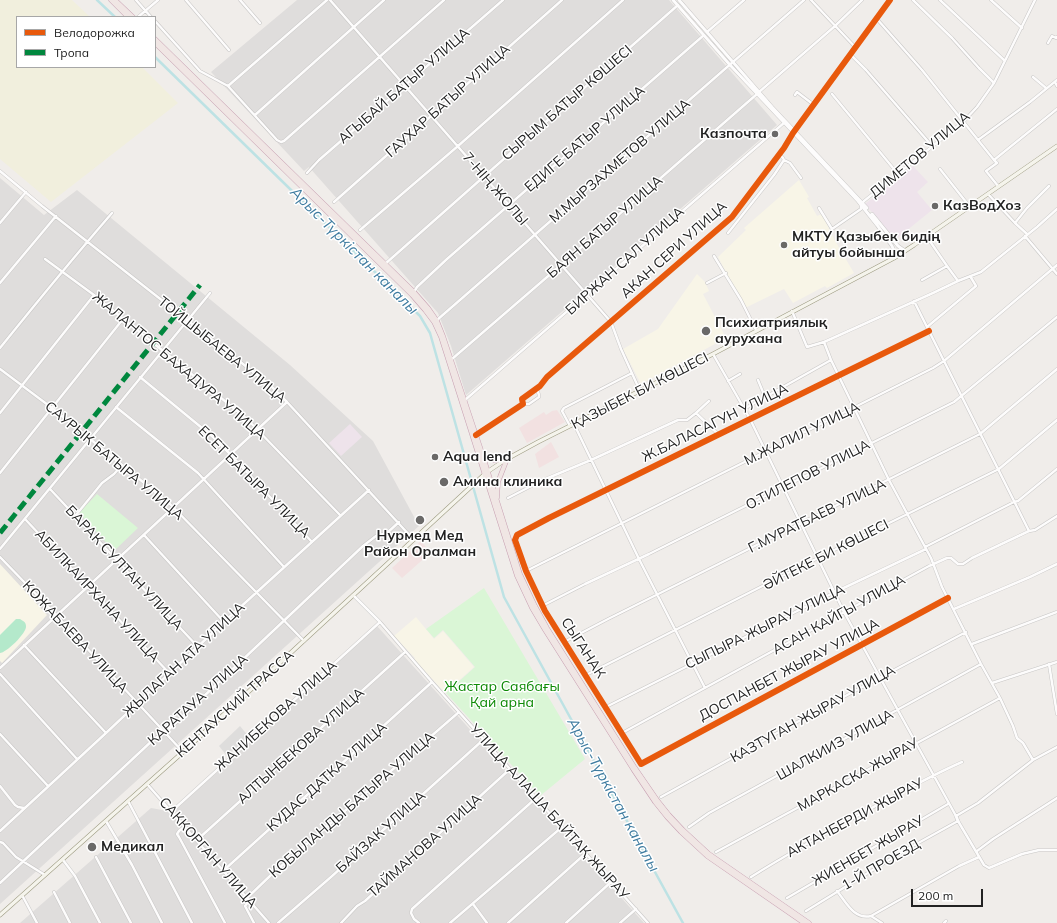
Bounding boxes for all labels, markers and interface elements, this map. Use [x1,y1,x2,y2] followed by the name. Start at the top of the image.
[16,16,156,68] legend
[335,24,473,148] street label: АГЫБАЙ БАТЫР УЛИЦА
[54,25,135,40] text: Велодорожка
[382,41,514,161] street label: ГАУХАР БАТЫР УЛИЦА
[498,42,636,164] street label: СЫРЫМ БАТЫР КӨШЕСІ
[54,45,89,60] text: Тропа
[522,82,648,196] street label: ЕДИГЕ БАТЫР УЛИЦА
[546,95,694,227] street label: М.МЫРЗАХМЕТОВ УЛИЦА
[867,108,973,202] street label: ДИМЕТОВ УЛИЦА
[700,126,767,142] place label: Казпочта
[770,129,780,139] marker: Казпочта
[459,149,531,229] street label: 7-НІҢ ЖОЛЫ
[544,172,666,282] street label: БАЯН БАТЫР УЛИЦА
[286,183,422,319] water label: Арыс-Түркістан каналы
[618,198,730,302] street label: АКАН СЕРИ УЛИЦА
[943,198,1021,214] place label: КазВодХоз
[930,201,940,211] marker: КазВодХоз
[562,203,688,319] street label: БИРЖАН САЛ УЛИЦА
[792,229,940,262] place label: МКТУ Қазыбек бидің айтуы бойынша
[779,240,789,250] marker: МКТУ Қазыбек бидің айтуы бойынша
[89,289,269,443] street label: ЖАЛАНТОС БАХАДУРА УЛИЦА
[155,293,289,407] street label: ТОЙШЫБАЕВА УЛИЦА
[715,315,828,348] place label: Психиатриялық аурухана
[700,325,712,337] marker: Психиатриялық аурухана
[569,349,711,433] street label: ҚАЗЫБЕК БИ КӨШЕСІ
[639,380,791,466] street label: Ж.БАЛАСАГУН УЛИЦА
[41,398,187,524] street label: САУРЫК БАТЫРА УЛИЦА
[741,399,863,469] street label: М.ЖАЛИЛ УЛИЦА
[195,423,313,541] street label: ЕСЕТ БАТЫРА УЛИЦА
[743,436,873,514] street label: О.ТИЛЕПОВ УЛИЦА
[443,449,511,465] place label: Aqua lend
[430,452,440,462] marker: Aqua lend
[453,474,562,490] place label: Амина клиника
[745,475,889,557] street label: Г.МУРАТБАЕВ УЛИЦА
[438,476,450,488] marker: Амина клиника
[62,502,186,634] street label: БАРАК СУЛТАН УЛИЦА
[414,514,426,526] marker: Нурмед Мед Район Оралман
[760,516,892,594] street label: ӘЙТЕКЕ БИ КӨШЕСІ
[31,526,163,666] street label: АБИЛКАИРХАНА УЛИЦА
[364,528,476,560] place label: Нурмед Мед Район Оралман
[770,571,908,659] street label: АСАН КАЙГЫ УЛИЦА
[19,577,131,697] street label: КОЖАБАЕВА УЛИЦА
[682,581,848,673] street label: СЫПЫРА ЖЫРАУ УЛИЦА
[120,599,248,721] street label: ЖЫЛАГАН АТА УЛИЦА
[557,615,609,681] street label: СЫГАНАК
[696,615,882,725] street label: ДОСПАНБЕТ ЖЫРАУ УЛИЦА
[173,647,297,761] street label: КЕНТАУСКИЙ ТРАССА
[145,651,251,749] street label: КАРАТАУА УЛИЦА
[212,657,340,775] street label: ЖАНИБЕКОВА УЛИЦА
[728,662,898,766] street label: КАЗТУГАН ЖЫРАУ УЛИЦА
[444,679,560,712] park label: Жастар Саябағы Қай арна
[234,684,368,808] street label: АЛТЫНБЕКОВА УЛИЦА
[774,706,896,784] street label: ШАЛКИИЗ УЛИЦА
[563,715,663,875] water label: Арыс-Түркістан каналы
[264,719,390,835] street label: КУДАС ДАТКА УЛИЦА
[466,721,632,903] street label: УЛИЦА АЛАША БАЙТАҚ ЖЫРАУ
[266,729,438,881] street label: КОБЫЛАНДЫ БАТЫРА УЛИЦА
[795,735,921,815] street label: МАРКАСКА ЖЫРАУ
[784,775,926,861] street label: АКТАНБЕРДИ ЖЫРАУ
[333,788,429,876] street label: БАЙЗАК УЛИЦА
[365,791,485,901] street label: ТАЙМАНОВА УЛИЦА
[155,794,261,912] street label: САККОРГАН УЛИЦА
[809,812,927,890] street label: ЖИЕНБЕТ ЖЫРАУ
[839,836,923,894] street label: 1-Й ПРОЕЗД
[101,839,164,855] place label: Медикал
[86,841,98,853] marker: Медикал
[913,881,985,907] scale bar
[918,888,953,903] text: 200 m

